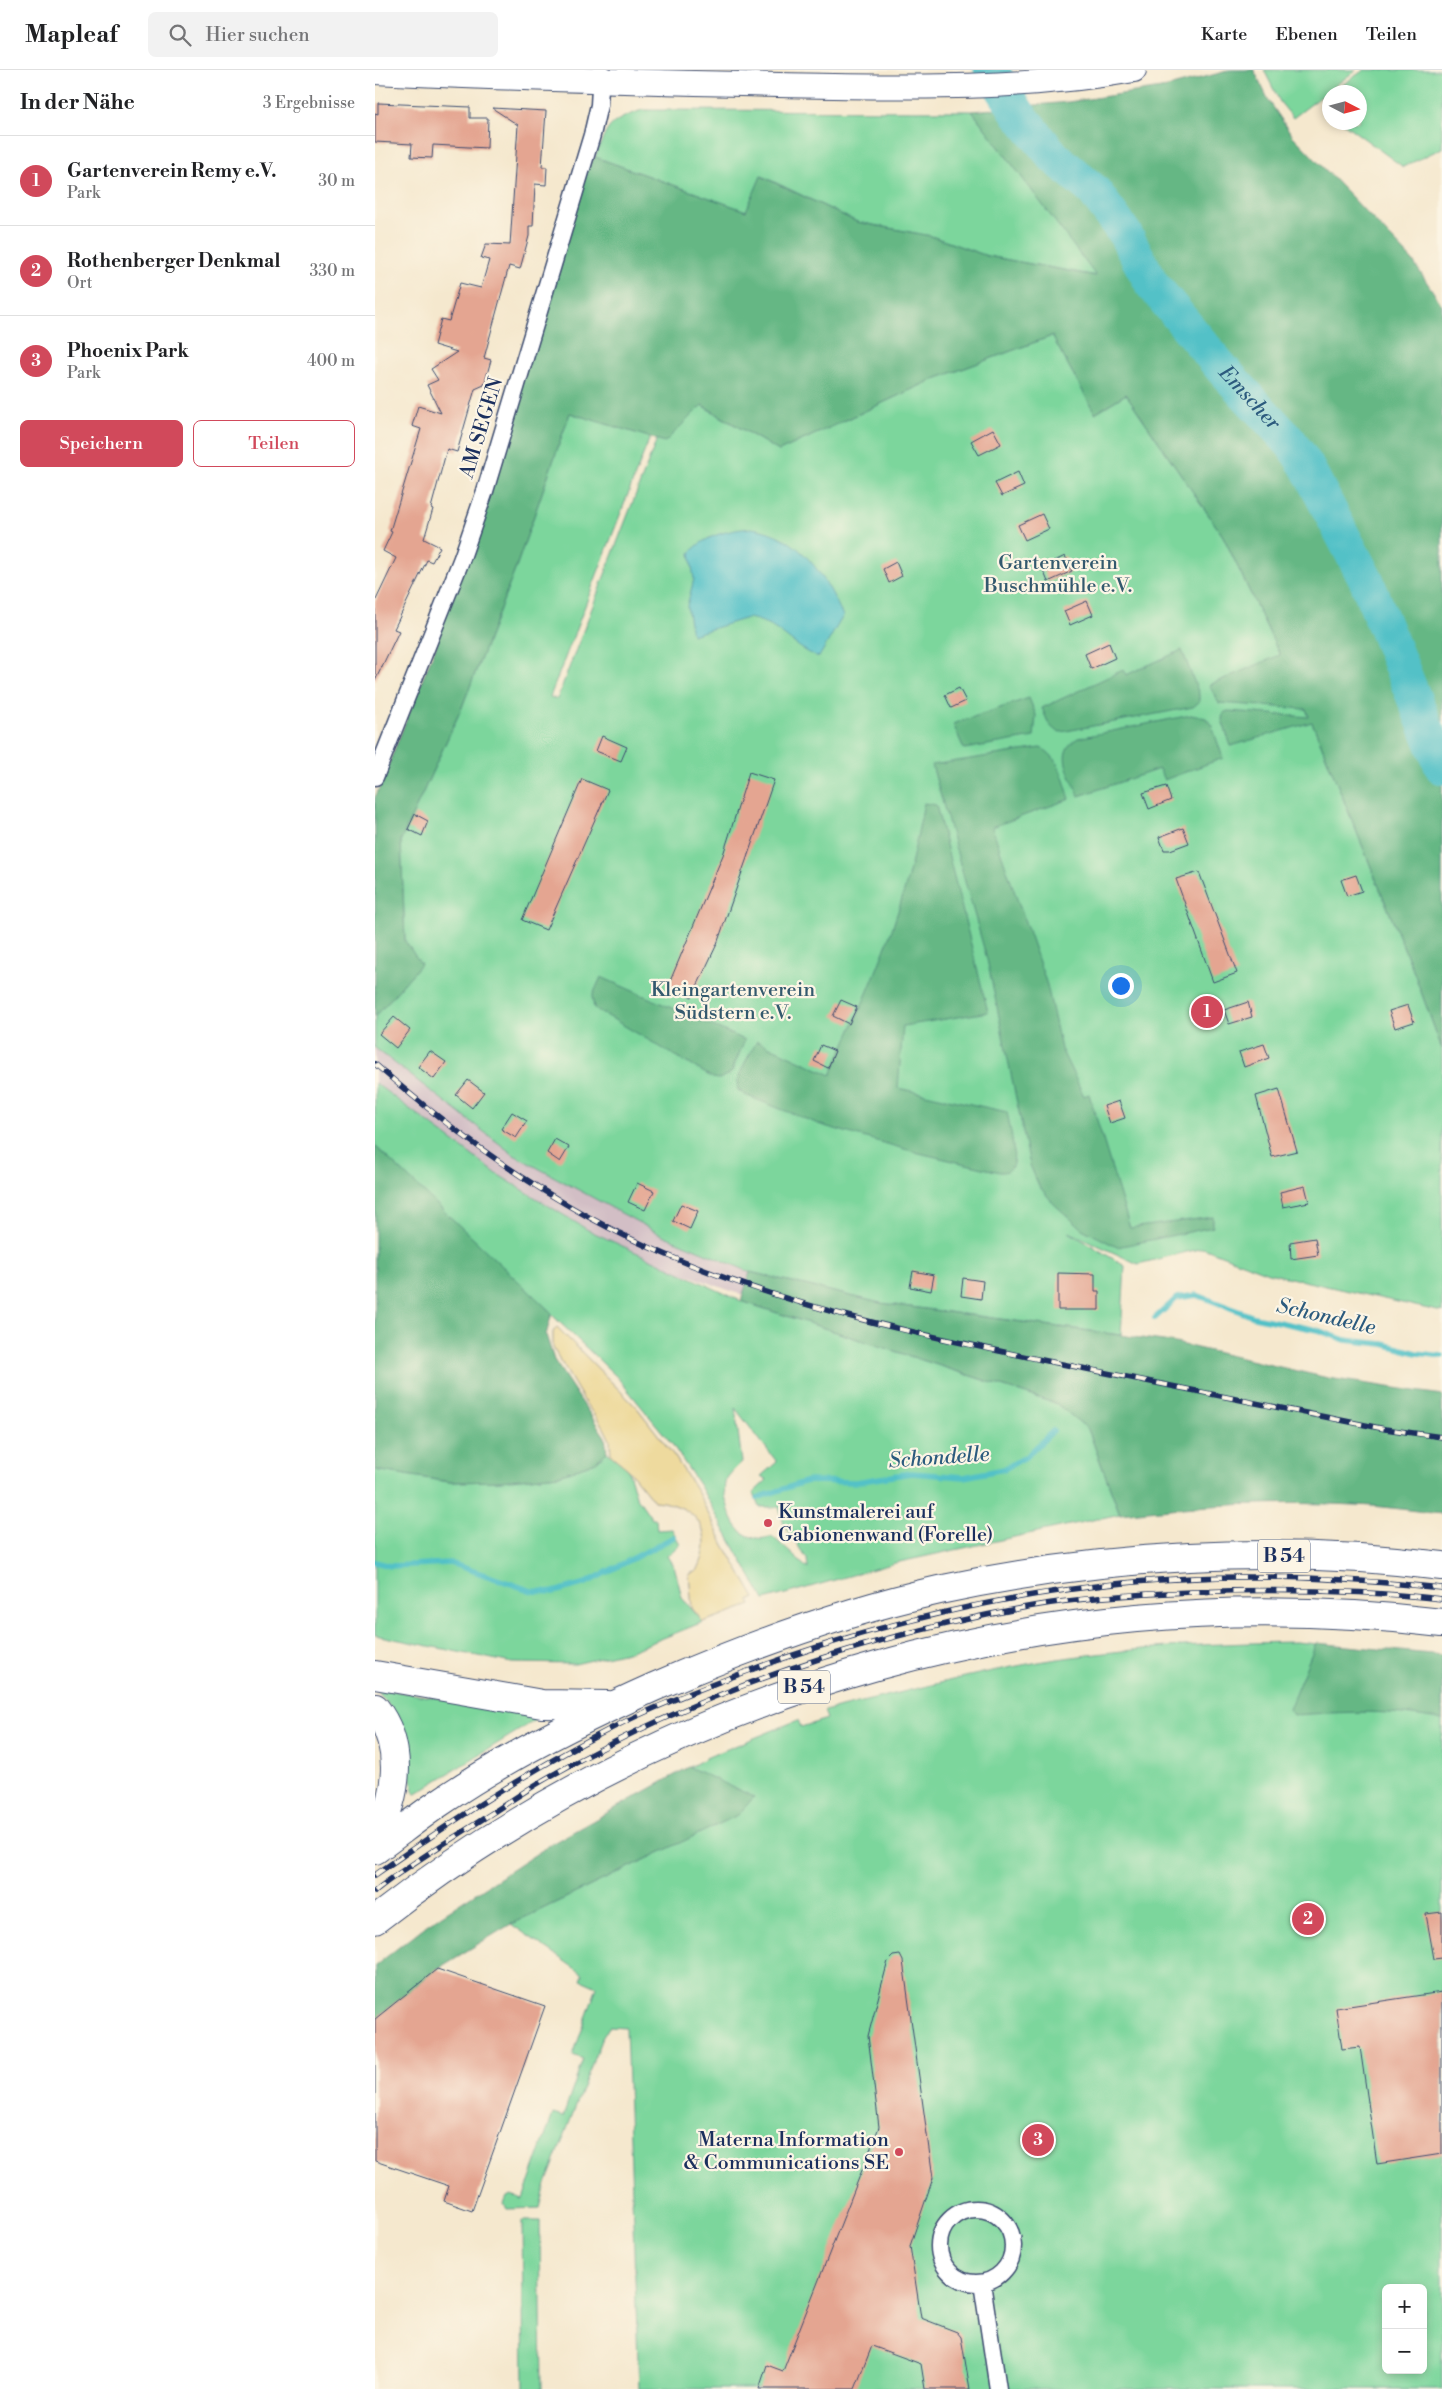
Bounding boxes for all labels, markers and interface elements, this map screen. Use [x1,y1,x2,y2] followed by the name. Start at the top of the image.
[148,12,498,57] search box
[25,20,118,50] text: Mapleaf
[166,21,194,49] icon: search
[206,23,310,47] text: Hier suchen
[1201,23,1247,46] text: Karte
[1275,23,1338,46] text: Ebenen
[1366,23,1417,46] text: Teilen
[1322,85,1367,130] north arrow
[20,90,135,116] text: In der Nähe
[263,93,355,113] text: 3 Ergebnisse
[67,159,276,183] text: Gartenverein Remy e.V.
[32,171,40,191] text: 1
[318,171,355,191] text: 30 m
[67,183,100,203] text: Park
[67,249,281,273] text: Rothenberger Denkmal
[31,261,41,281] text: 2
[309,261,355,281] text: 330 m
[67,273,93,293] text: Ort
[67,339,189,363] text: Phoenix Park
[31,351,41,371] text: 3
[307,351,355,371] text: 400 m
[1212,360,1286,437] water label: Emscher
[67,363,100,383] text: Park
[455,374,509,482] street label: AM SEGEN
[20,420,183,467] button: Speichern
[193,420,355,467] button: Teilen
[983,551,1132,599] park label: Gartenverein Buschmühle e.V.
[1108,973,1134,999] your location
[651,978,815,1026] park label: Kleingartenverein Südstern e.V.
[1191,993,1223,1031] pin: 1
[1274,1293,1378,1341] water label: Schondelle
[888,1441,991,1474] water label: Schondelle
[778,1500,993,1548] place label: Kunstmalerei auf Gabionenwand (Forelle)
[762,1517,774,1529] marker: Kunstmalerei auf Gabionenwand (Forelle)
[1258,1540,1310,1572] road number: B 54
[778,1670,830,1704] road number: B 54
[1292,1900,1324,1938] pin: 2
[1022,2121,1054,2159] pin: 3
[684,2128,889,2176] place label: Materna Information & Communications SE
[893,2146,905,2158] marker: Materna Information & Communications SE
[1382,2284,1427,2374] map controls
[1382,2284,1427,2329] button: +
[1382,2329,1427,2374] button: −

